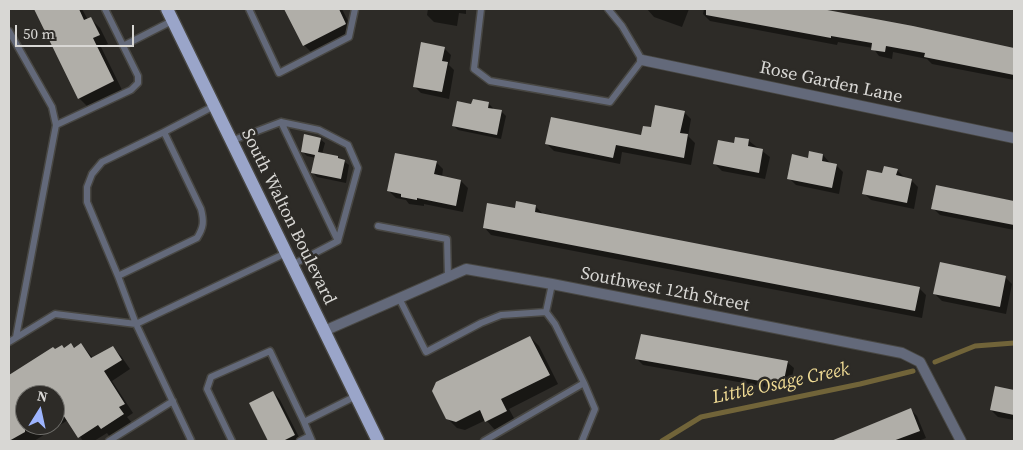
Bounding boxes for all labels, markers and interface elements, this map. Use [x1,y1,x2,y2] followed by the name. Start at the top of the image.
[18,15,136,47] scale bar
[23,23,55,44] text: 50 m
[757,57,905,109] street label: Rose Garden Lane
[236,125,340,309] street label: South Walton Boulevard
[579,263,751,317] street label: Southwest 12th Street
[710,358,852,410] water label: Little Osage Creek
[15,385,65,435] north arrow
[36,385,49,407] text: N

